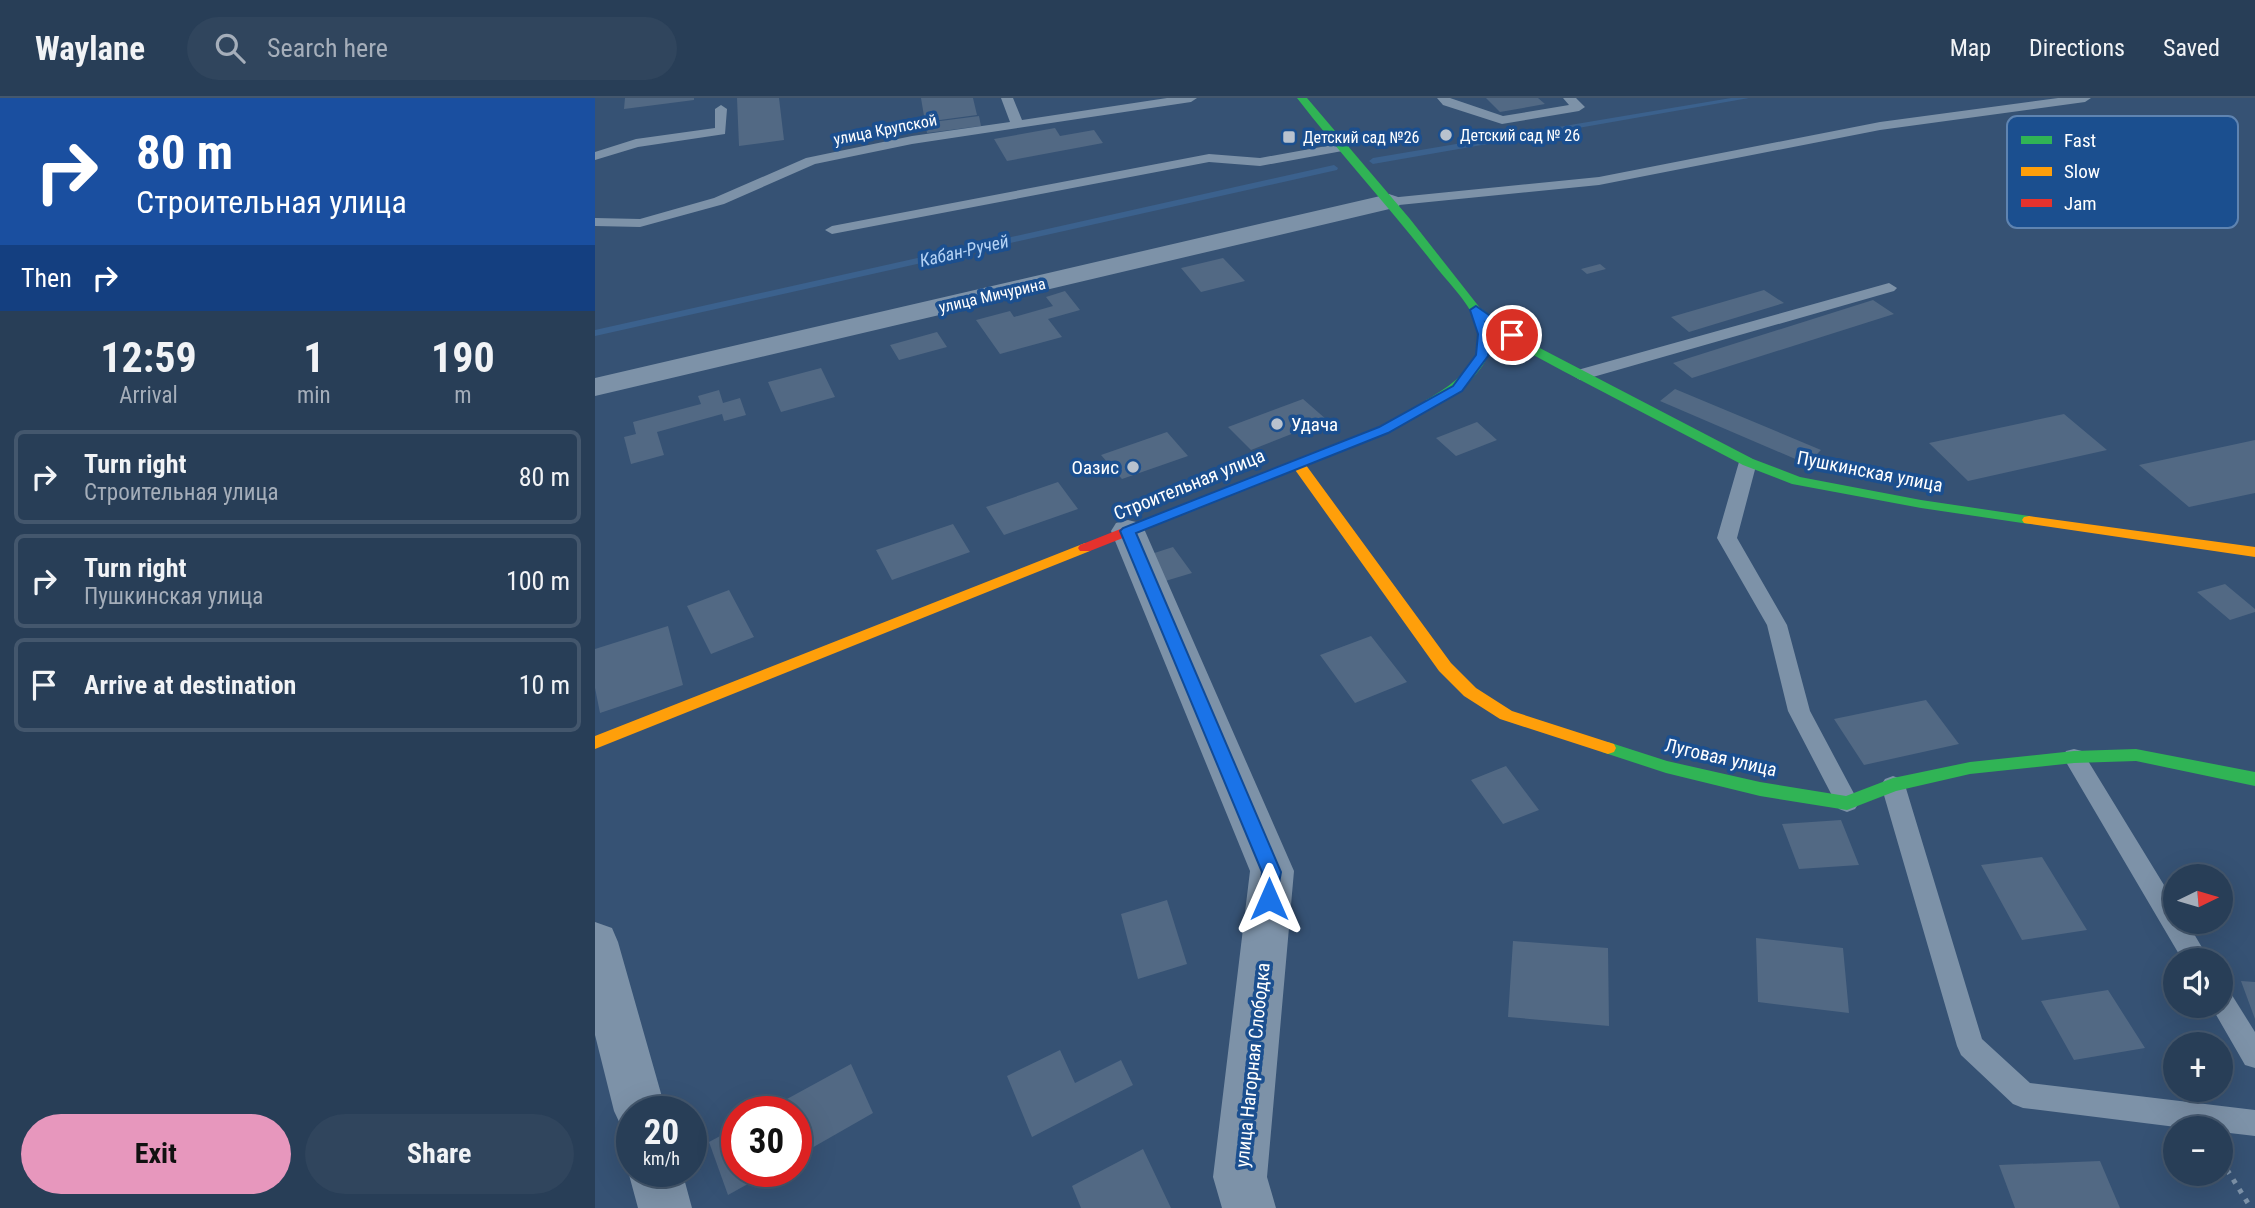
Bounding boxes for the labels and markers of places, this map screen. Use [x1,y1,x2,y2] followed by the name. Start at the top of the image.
[1460,126,1580,145] place label: Детский сад № 26
[1438,127,1454,143] marker: Детский сад № 26
[1303,128,1420,147] place label: Детский сад №26
[1281,129,1297,145] marker: Детский сад №26
[1482,305,1542,365] pin
[1291,413,1338,436] place label: Удача
[1269,416,1285,432] marker: Удача
[1072,456,1119,479] place label: Оазис
[1125,459,1141,475] marker: Оазис

